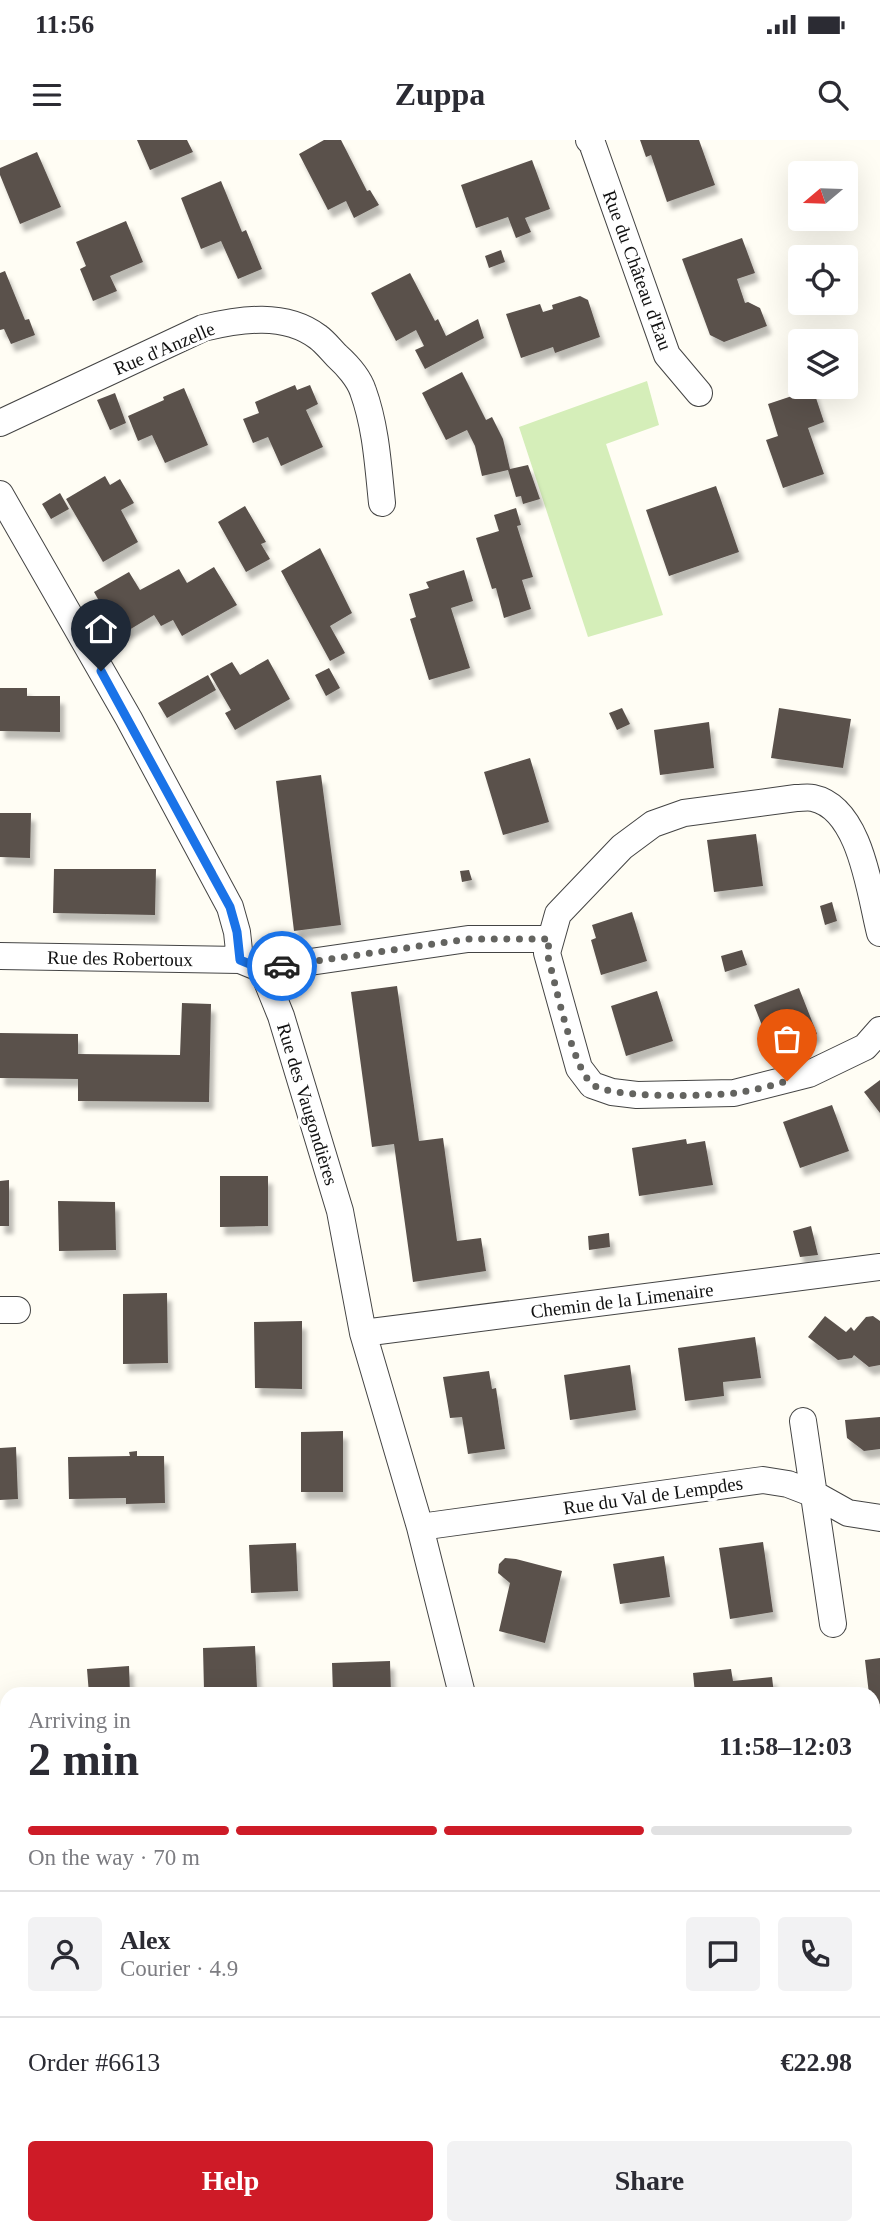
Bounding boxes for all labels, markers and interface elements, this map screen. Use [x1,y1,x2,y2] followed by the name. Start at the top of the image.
[35,10,94,39] text: 11:56
[28,76,66,114] icon: menu
[395,76,485,112] text: Zuppa
[814,76,852,114] icon: search
[788,161,858,231] north arrow
[788,161,858,399] map controls
[599,187,676,353] street label: Rue du Château d'Eau
[788,245,858,315] button: locate
[111,318,218,379] street label: Rue d'Anzelle
[788,329,858,399] button: layers
[71,599,131,671] pin
[82,610,120,648] icon: home
[247,931,317,1001] courier
[47,947,193,970] street label: Rue des Robertoux
[263,947,301,985] icon: car
[757,1009,817,1081] pin
[768,1020,806,1058] icon: bag
[273,1021,342,1188] street label: Rue des Vaugondières
[529,1279,715,1322] street label: Chemin de la Limenaire
[562,1472,744,1519] street label: Rue du Val de Lempdes
[28,1708,131,1733] text: Arriving in
[719,1732,852,1761] text: 11:58–12:03
[28,1734,139,1785] text: 2 min
[28,1845,200,1870] text: On the way · 70 m
[28,1917,102,1991] button: person
[686,1917,760,1991] button: chat
[778,1917,852,1991] button: phone
[120,1926,171,1955] text: Alex
[120,1956,238,1981] text: Courier · 4.9
[28,2048,160,2077] text: Order #6613
[781,2048,852,2077] text: €22.98
[28,2141,433,2221] button: Help
[447,2141,852,2221] button: Share

